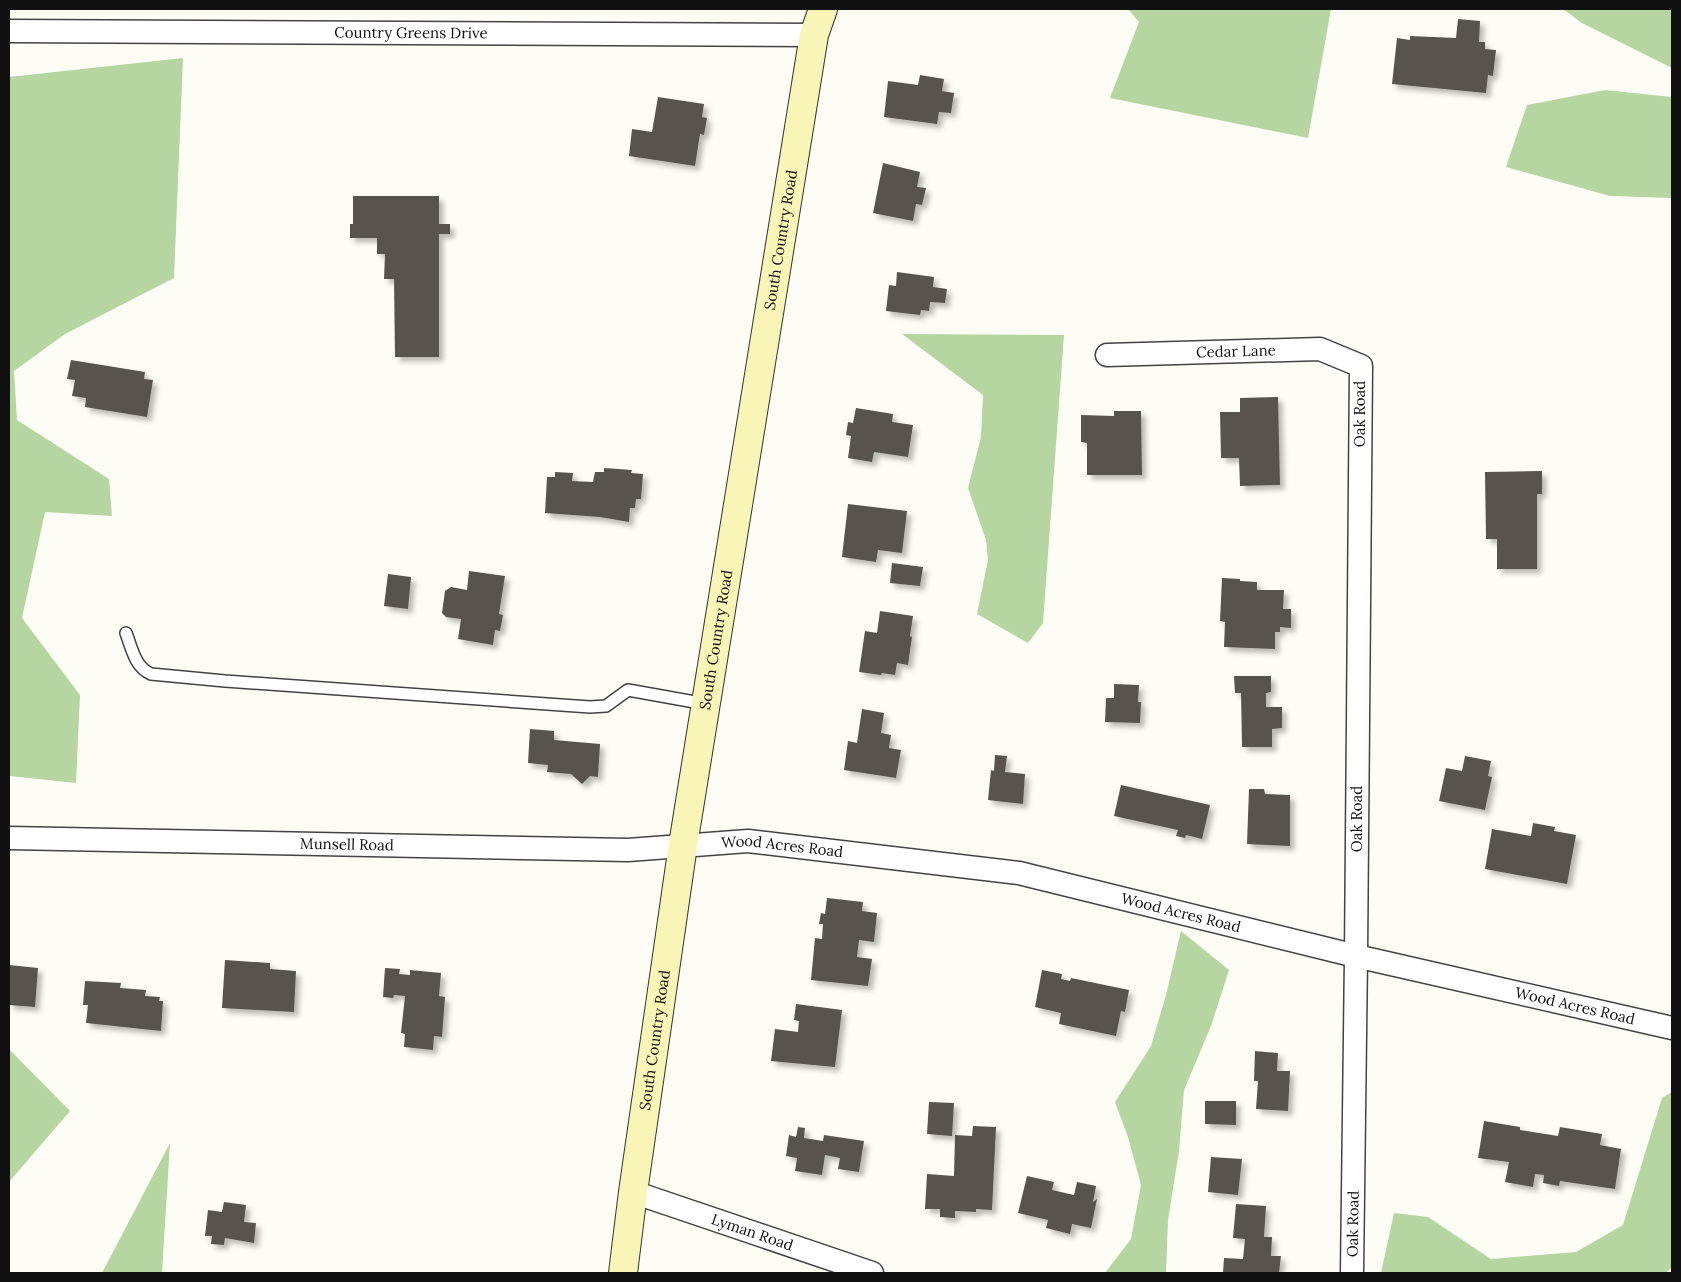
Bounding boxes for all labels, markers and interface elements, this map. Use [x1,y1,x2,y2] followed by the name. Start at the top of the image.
[334,23,488,42] street label: Country Greens Drive
[760,169,801,311] street label: South Country Road
[1196,340,1276,361] street label: Cedar Lane
[1350,381,1369,447] street label: Oak Road
[695,568,736,711] street label: South Country Road
[1347,786,1366,852] street label: Oak Road
[721,831,844,861] street label: Wood Acres Road
[300,834,394,854] street label: Munsell Road
[1119,888,1243,936] street label: Wood Acres Road
[635,969,674,1112] street label: South Country Road
[1513,983,1637,1028] street label: Wood Acres Road
[1342,1191,1363,1257] street label: Oak Road
[709,1209,796,1255] street label: Lyman Road

